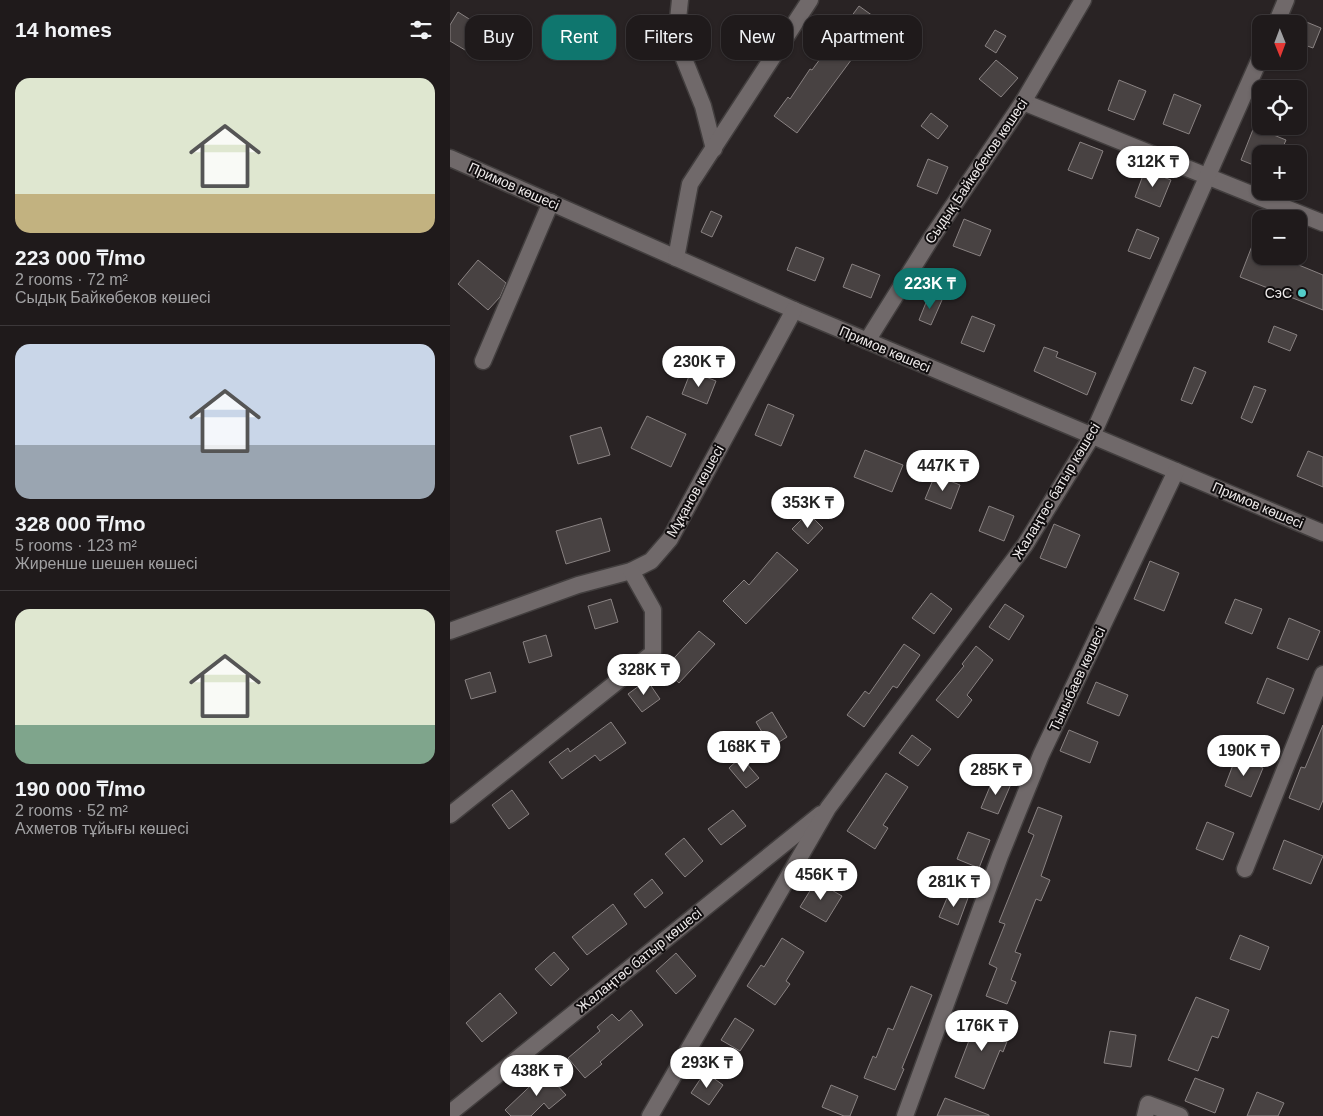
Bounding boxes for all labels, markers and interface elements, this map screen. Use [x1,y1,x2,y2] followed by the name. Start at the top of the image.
[465,15,532,60] chip: Buy
[542,15,616,60] chip: Rent
[626,15,711,60] chip: Filters
[721,15,793,60] chip: New
[803,15,922,60] chip: Apartment
[1252,15,1308,70] north arrow
[1252,15,1307,265] map controls
[407,16,435,44] icon: filters
[15,18,112,41] text: 14 homes
[1252,80,1307,135] button: locate
[921,96,1031,246] street label: Сыдық Байкөбеков көшесі
[180,111,270,201] icon: home
[1252,145,1307,200] button: +
[1112,146,1194,188] pin: 312K ₸
[1127,153,1179,170] text: 312K ₸
[466,159,562,213] street label: Примов көшесі
[1252,210,1307,265] button: −
[15,246,146,269] text: 223 000 ₸/mo
[889,268,971,310] pin: 223K ₸
[15,271,128,288] text: 2 rooms · 72 m²
[904,275,956,292] text: 223K ₸
[1265,285,1292,301] place label: СэС
[1296,287,1308,299] marker: СэС
[15,289,211,306] text: Сыдық Байкөбеков көшесі
[837,323,933,375] street label: Примов көшесі
[658,346,740,388] pin: 230K ₸
[673,353,725,370] text: 230K ₸
[180,376,270,466] icon: home
[1009,420,1103,562] street label: Жалаңтөс батыр көшесі
[663,442,727,540] street label: Мұқанов көшесі
[902,450,984,492] pin: 447K ₸
[917,457,969,474] text: 447K ₸
[1210,479,1306,531] street label: Примов көшесі
[767,486,849,529] pin: 353K ₸
[782,494,834,511] text: 353K ₸
[15,512,146,535] text: 328 000 ₸/mo
[15,537,137,554] text: 5 rooms · 123 m²
[15,555,197,572] text: Жиренше шешен көшесі
[1046,624,1108,734] street label: Тыныбаев көшесі
[180,641,270,731] icon: home
[603,654,685,696] pin: 328K ₸
[618,661,670,678] text: 328K ₸
[703,730,785,773] pin: 168K ₸
[1203,734,1285,777] pin: 190K ₸
[718,738,770,755] text: 168K ₸
[1218,742,1270,759] text: 190K ₸
[955,754,1037,796] pin: 285K ₸
[970,761,1022,778] text: 285K ₸
[15,777,146,800] text: 190 000 ₸/mo
[15,802,128,819] text: 2 rooms · 52 m²
[15,820,189,837] text: Ахметов тұйығы көшесі
[780,858,862,901] pin: 456K ₸
[795,866,847,883] text: 456K ₸
[913,866,995,908] pin: 281K ₸
[928,873,980,890] text: 281K ₸
[573,905,705,1015] street label: Жалаңтөс батыр көшесі
[941,1010,1023,1052] pin: 176K ₸
[956,1017,1008,1034] text: 176K ₸
[666,1046,748,1089] pin: 293K ₸
[496,1054,578,1097] pin: 438K ₸
[681,1054,733,1071] text: 293K ₸
[511,1062,563,1079] text: 438K ₸

